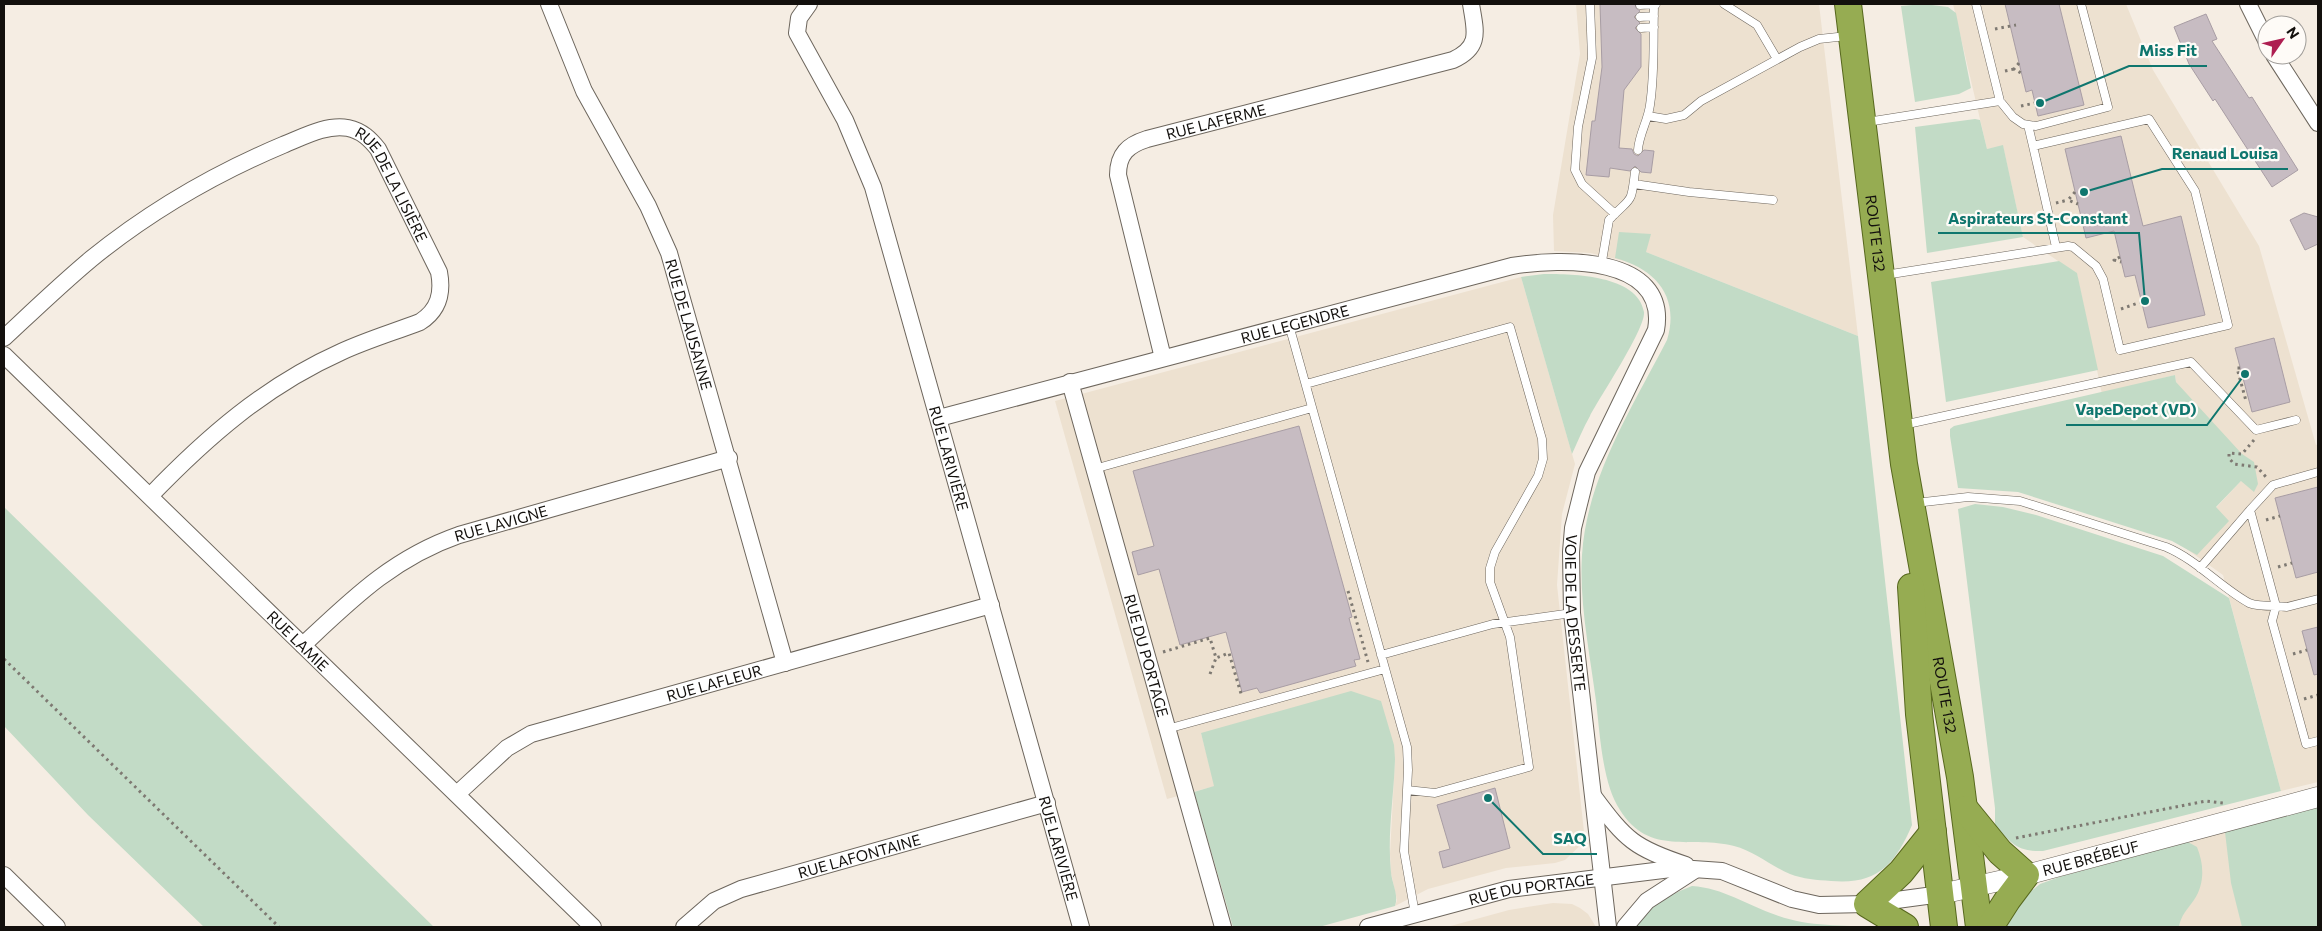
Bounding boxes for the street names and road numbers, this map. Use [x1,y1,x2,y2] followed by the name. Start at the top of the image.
[1164,100,1268,143] street label: RUE LAFERME
[352,123,432,245] street label: RUE DE LA LISIÈRE
[1862,194,1890,273] street label: ROUTE 132
[662,257,716,392] street label: RUE DE LAUSANNE
[1239,301,1351,347] street label: RUE LEGENDRE
[926,404,973,513] street label: RUE LARIVIÈRE
[452,501,550,545] street label: RUE LAVIGNE
[1562,533,1590,692] street label: VOIE DE LA DESSERTE
[1121,592,1173,719] street label: RUE DU PORTAGE
[264,607,333,675] street label: RUE LAMIE
[1930,655,1961,735] street label: ROUTE 132
[664,661,764,705] street label: RUE LAFLEUR
[1036,794,1082,903] street label: RUE LARIVIÈRE
[796,830,923,882] street label: RUE LAFONTAINE
[2040,836,2141,879] street label: RUE BRÉBEUF
[1467,870,1595,908] street label: RUE DU PORTAGE

